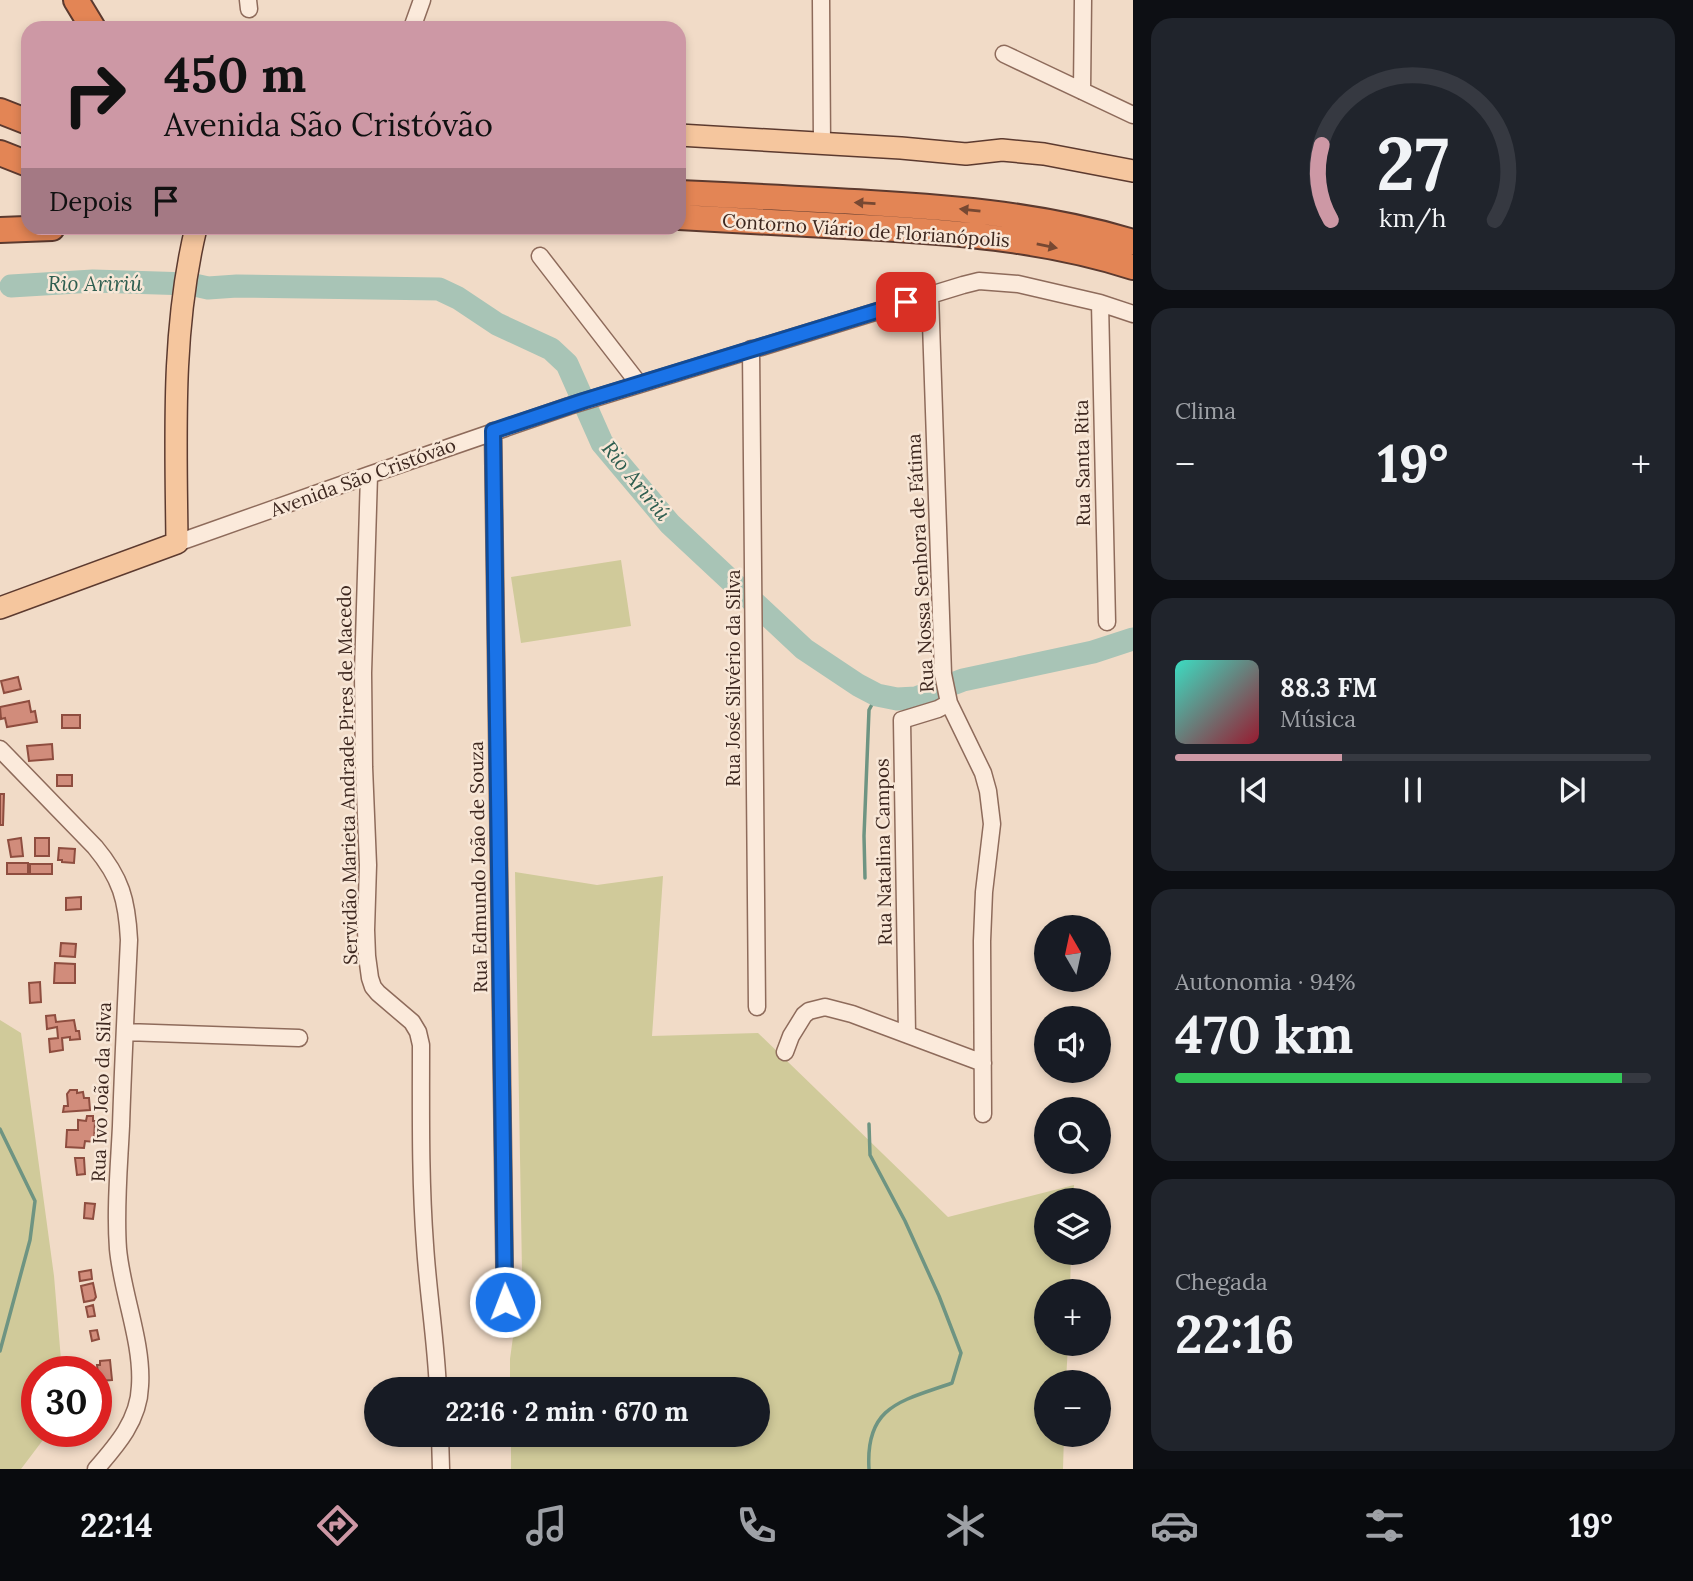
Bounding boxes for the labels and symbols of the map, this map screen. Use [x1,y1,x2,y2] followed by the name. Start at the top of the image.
[854,197,876,208] one-way arrow
[959,204,981,215] one-way arrow
[721,208,1011,252] street label: Contorno Viário de Florianópolis
[1036,241,1058,252] one-way arrow
[48,270,143,297] water label: Rio Aririú
[876,272,936,332] pin
[1069,399,1095,527] street label: Rua Santa Rita
[266,432,459,522] street label: Avenida São Cristóvão
[901,433,939,693] street label: Rua Nossa Senhora de Fátima
[596,435,677,526] water label: Rio Aririú
[721,569,745,787] street label: Rua José Silvério da Silva
[332,585,362,965] street label: Servidão Marieta Andrade Pires de Macedo
[464,741,492,993] street label: Rua Edmundo João de Souza
[869,758,897,946] street label: Rua Natalina Campos
[1034,915,1111,992] north arrow
[86,1001,116,1182] street label: Rua Ivo João da Silva
[468,1265,542,1339] position arrow
[21,1356,112,1447] speed limit sign: 30

